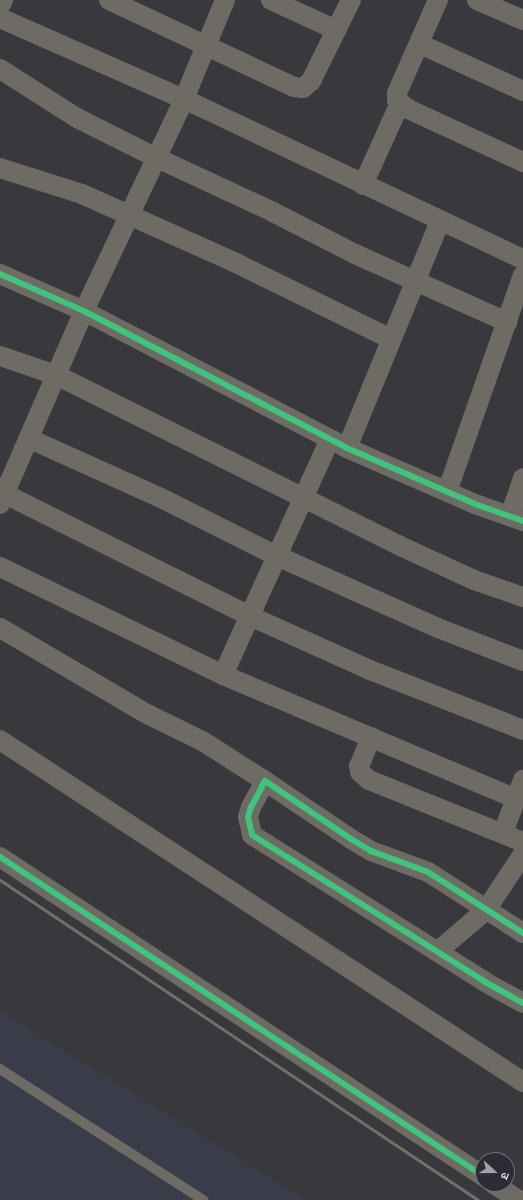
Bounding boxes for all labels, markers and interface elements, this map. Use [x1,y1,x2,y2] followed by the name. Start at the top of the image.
[475,1152,515,1192] north arrow
[499,1171,512,1181] text: उ

